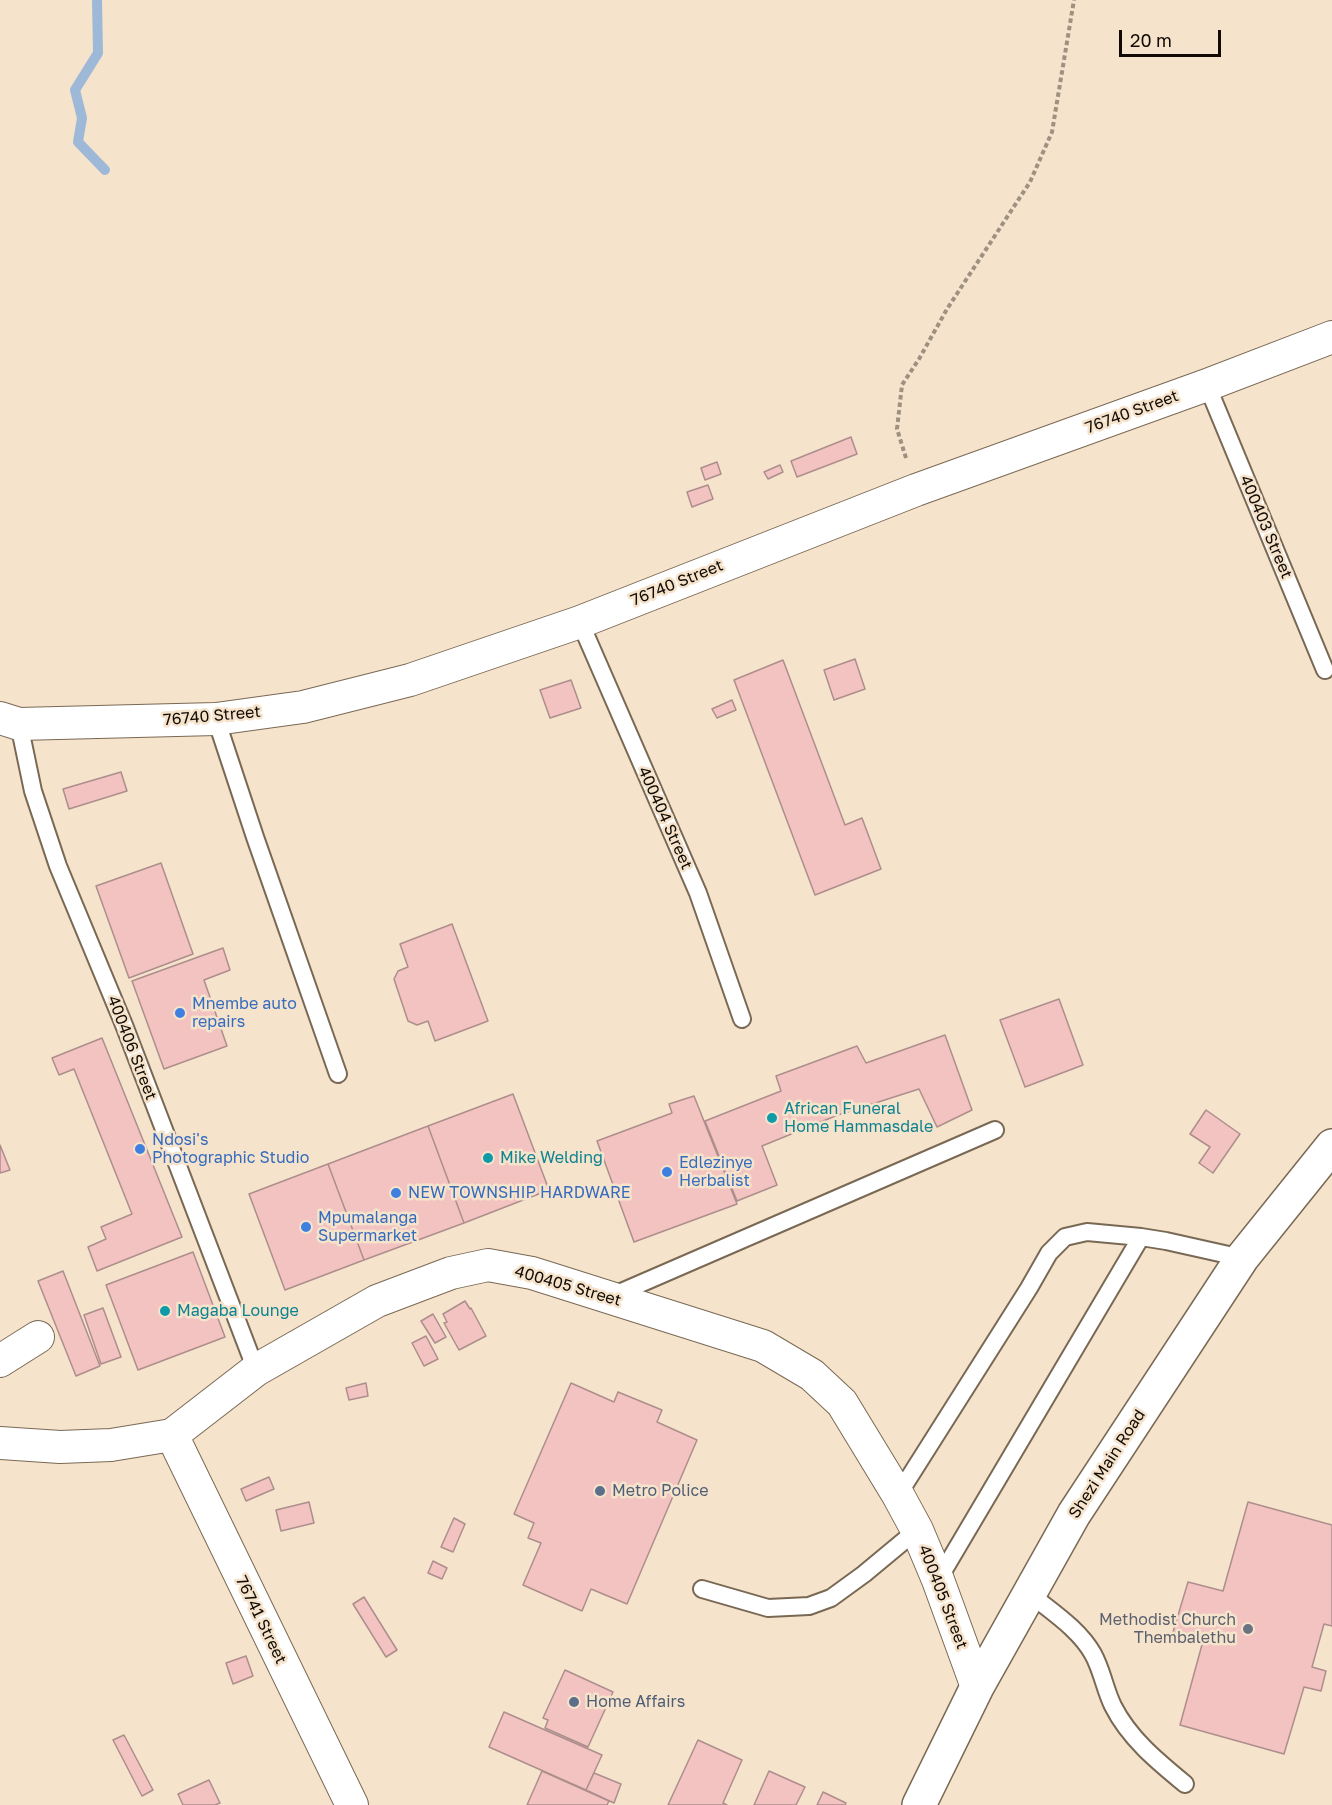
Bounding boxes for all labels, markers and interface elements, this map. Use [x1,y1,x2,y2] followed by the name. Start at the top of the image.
[1122,18,1224,56] scale bar
[1130,29,1172,51] text: 20 m
[1083,386,1181,438] street label: 76740 Street
[1236,473,1296,581] street label: 400403 Street
[628,556,726,610] street label: 76740 Street
[163,702,261,730] street label: 76740 Street
[634,764,696,872] street label: 400404 Street
[103,993,161,1103] street label: 400406 Street
[192,994,297,1032] place label: Mnembe auto repairs
[173,1006,187,1020] marker: Mnembe auto repairs
[784,1099,933,1137] place label: African Funeral Home Hammasdale
[765,1111,779,1125] marker: African Funeral Home Hammasdale
[152,1130,309,1168] place label: Ndosi's Photographic Studio
[133,1142,147,1156] marker: Ndosi's Photographic Studio
[500,1148,603,1168] place label: Mike Welding
[481,1151,495,1165] marker: Mike Welding
[679,1153,753,1191] place label: Edlezinye Herbalist
[660,1165,674,1179] marker: Edlezinye Herbalist
[408,1183,631,1203] place label: NEW TOWNSHIP HARDWARE
[389,1186,403,1200] marker: NEW TOWNSHIP HARDWARE
[318,1208,417,1246] place label: Mpumalanga Supermarket
[299,1220,313,1234] marker: Mpumalanga Supermarket
[513,1262,623,1310] street label: 400405 Street
[177,1301,299,1321] place label: Magaba Lounge
[158,1304,172,1318] marker: Magaba Lounge
[1065,1406,1149,1522] street label: Shezi Main Road
[612,1481,708,1501] place label: Metro Police
[593,1484,607,1498] marker: Metro Police
[914,1542,972,1652] street label: 400405 Street
[231,1573,291,1667] street label: 76741 Street
[1099,1610,1236,1648] place label: Methodist Church Thembalethu
[1241,1622,1255,1636] marker: Methodist Church Thembalethu
[586,1692,685,1712] place label: Home Affairs
[567,1695,581,1709] marker: Home Affairs

